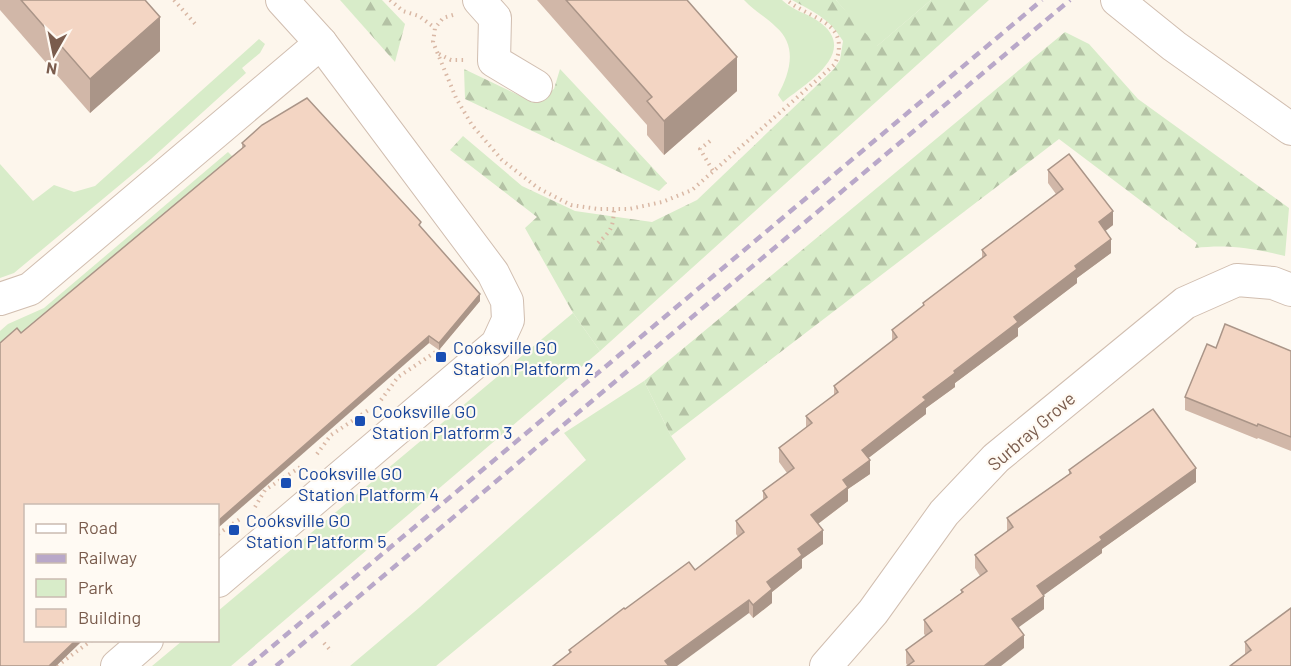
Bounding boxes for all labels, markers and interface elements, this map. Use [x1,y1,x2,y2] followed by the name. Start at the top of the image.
[24,24,84,84] north arrow
[45,59,58,80] text: N
[453,336,594,379] place label: Cooksville GO Station Platform 2
[434,350,448,364] marker: Cooksville GO Station Platform 2
[983,387,1079,475] street label: Surbray Grove
[372,400,513,443] place label: Cooksville GO Station Platform 3
[353,414,367,428] marker: Cooksville GO Station Platform 3
[298,462,439,505] place label: Cooksville GO Station Platform 4
[279,476,293,490] marker: Cooksville GO Station Platform 4
[24,504,219,642] legend
[246,509,387,552] place label: Cooksville GO Station Platform 5
[78,516,118,538] text: Road
[227,523,241,537] marker: Cooksville GO Station Platform 5
[78,546,137,568] text: Railway
[78,576,113,598] text: Park
[78,606,141,628] text: Building

